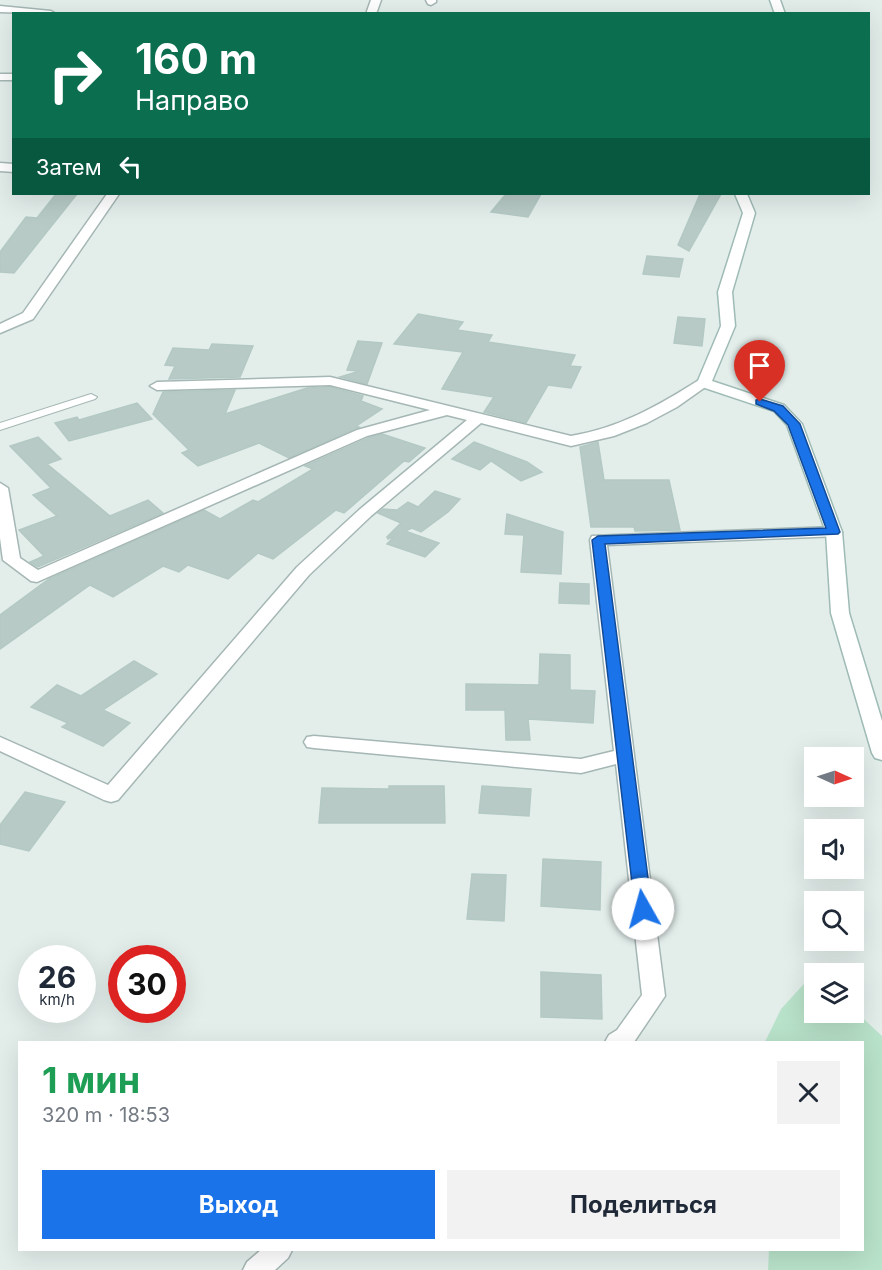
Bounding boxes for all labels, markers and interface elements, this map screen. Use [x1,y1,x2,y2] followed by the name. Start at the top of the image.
[135,33,257,84] text: 160 m
[36,36,114,114] icon: right
[135,84,250,117] text: Направо
[114,150,147,183] icon: left
[36,154,102,180] text: Затем
[734,340,785,402] pin
[743,349,776,382] icon: arrive
[804,747,864,807] north arrow
[804,747,864,1023] map controls
[804,819,864,879] button: sound
[611,877,675,941] position arrow
[804,891,864,951] button: search
[108,945,186,1023] speed limit sign: 30
[38,959,76,995] text: 26
[804,963,864,1023] button: layers
[39,990,75,1009] text: km/h
[42,1058,140,1102] text: 1 мин
[777,1061,840,1124] button: close
[42,1103,170,1127] text: 320 m · 18:53
[42,1170,435,1239] button: Выход
[447,1170,840,1239] button: Поделиться

